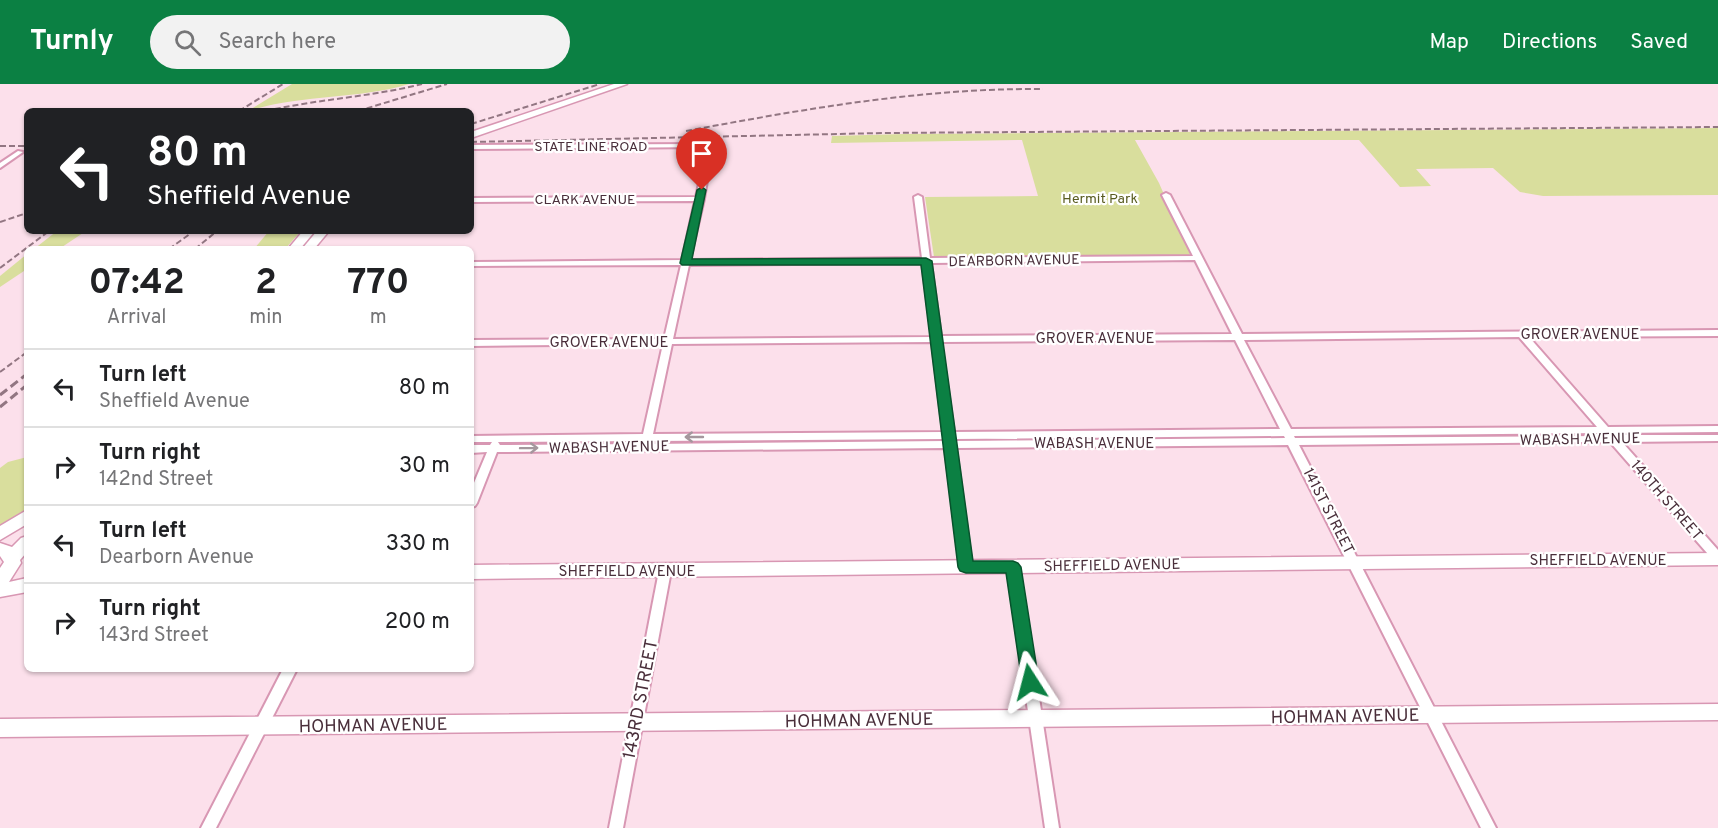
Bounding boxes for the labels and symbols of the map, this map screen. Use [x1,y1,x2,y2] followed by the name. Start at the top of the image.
[676,128,727,190] pin
[534,139,648,156] street label: STATE LINE ROAD
[1062,191,1138,208] park label: Hermit Park
[535,192,635,209] street label: CLARK AVENUE
[948,252,1080,271] street label: DEARBORN AVENUE
[1521,326,1639,345] street label: GROVER AVENUE
[1036,330,1154,349] street label: GROVER AVENUE
[550,334,668,353] street label: GROVER AVENUE
[1520,430,1641,451] street label: WABASH AVENUE
[684,431,704,443] one-way arrow
[1034,435,1154,454] street label: WABASH AVENUE
[549,438,670,459] street label: WABASH AVENUE
[519,442,539,454] one-way arrow
[1626,457,1706,545] street label: 140TH STREET
[1298,465,1358,558] street label: 141ST STREET
[1530,552,1666,571] street label: SHEFFIELD AVENUE
[1043,556,1181,577] street label: SHEFFIELD AVENUE
[559,563,695,582] street label: SHEFFIELD AVENUE
[619,637,664,761] street label: 143RD STREET
[998,650,1062,714] position arrow
[1270,705,1420,730] street label: HOHMAN AVENUE
[784,709,934,734] street label: HOHMAN AVENUE
[298,714,448,739] street label: HOHMAN AVENUE

